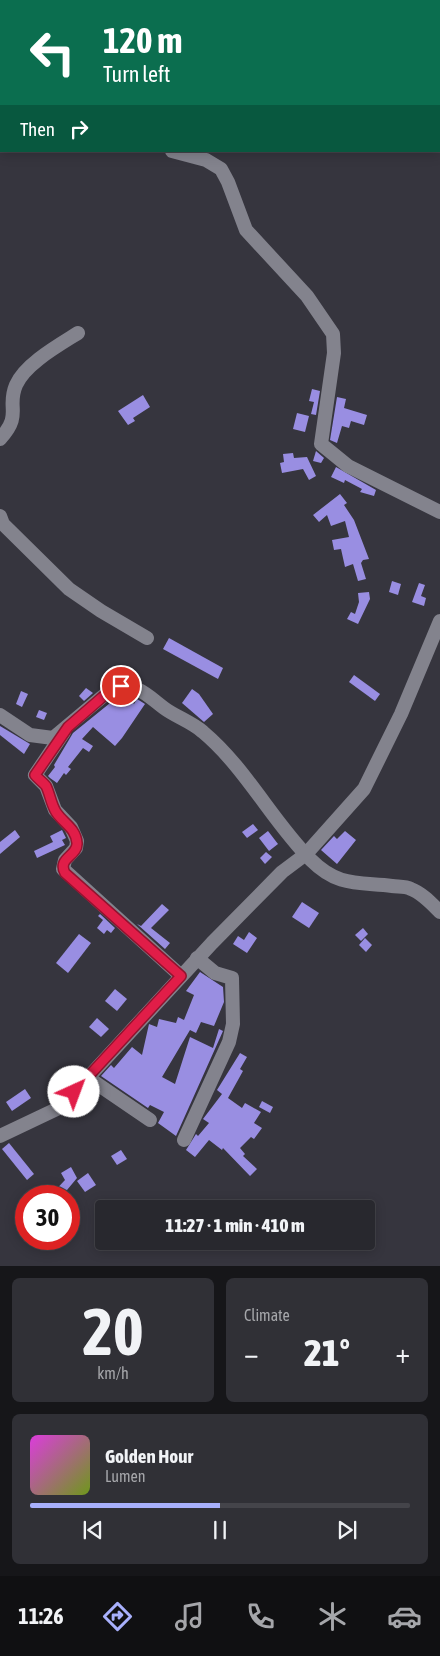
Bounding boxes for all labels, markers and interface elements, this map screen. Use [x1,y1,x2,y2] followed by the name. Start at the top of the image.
[20,20,85,85] icon: left
[103,20,182,60] text: 120 m
[103,61,170,87] text: Turn left
[65,115,93,143] icon: right
[20,118,55,140] text: Then
[100,665,142,707] pin
[107,672,135,700] icon: arrive
[47,1065,99,1117] position arrow
[15,1185,80,1250] speed limit sign: 30
[165,1214,305,1236] text: 11:27 · 1 min · 410 m
[82,1294,144,1369] text: 20
[244,1306,290,1324] text: Climate
[304,1331,350,1374] text: 21°
[244,1337,259,1369] text: −
[395,1337,410,1369] text: +
[97,1364,129,1382] text: km/h
[105,1445,193,1467] text: Golden Hour
[105,1467,145,1485] text: Lumen
[79,1516,107,1544] icon: previous
[206,1516,234,1544] icon: pause
[333,1516,361,1544] icon: next
[100,1599,135,1634] icon: directions
[172,1599,207,1634] icon: music
[243,1599,278,1634] icon: phone
[315,1599,350,1634] icon: climate
[387,1599,422,1634] icon: car
[18,1603,64,1629] text: 11:26

